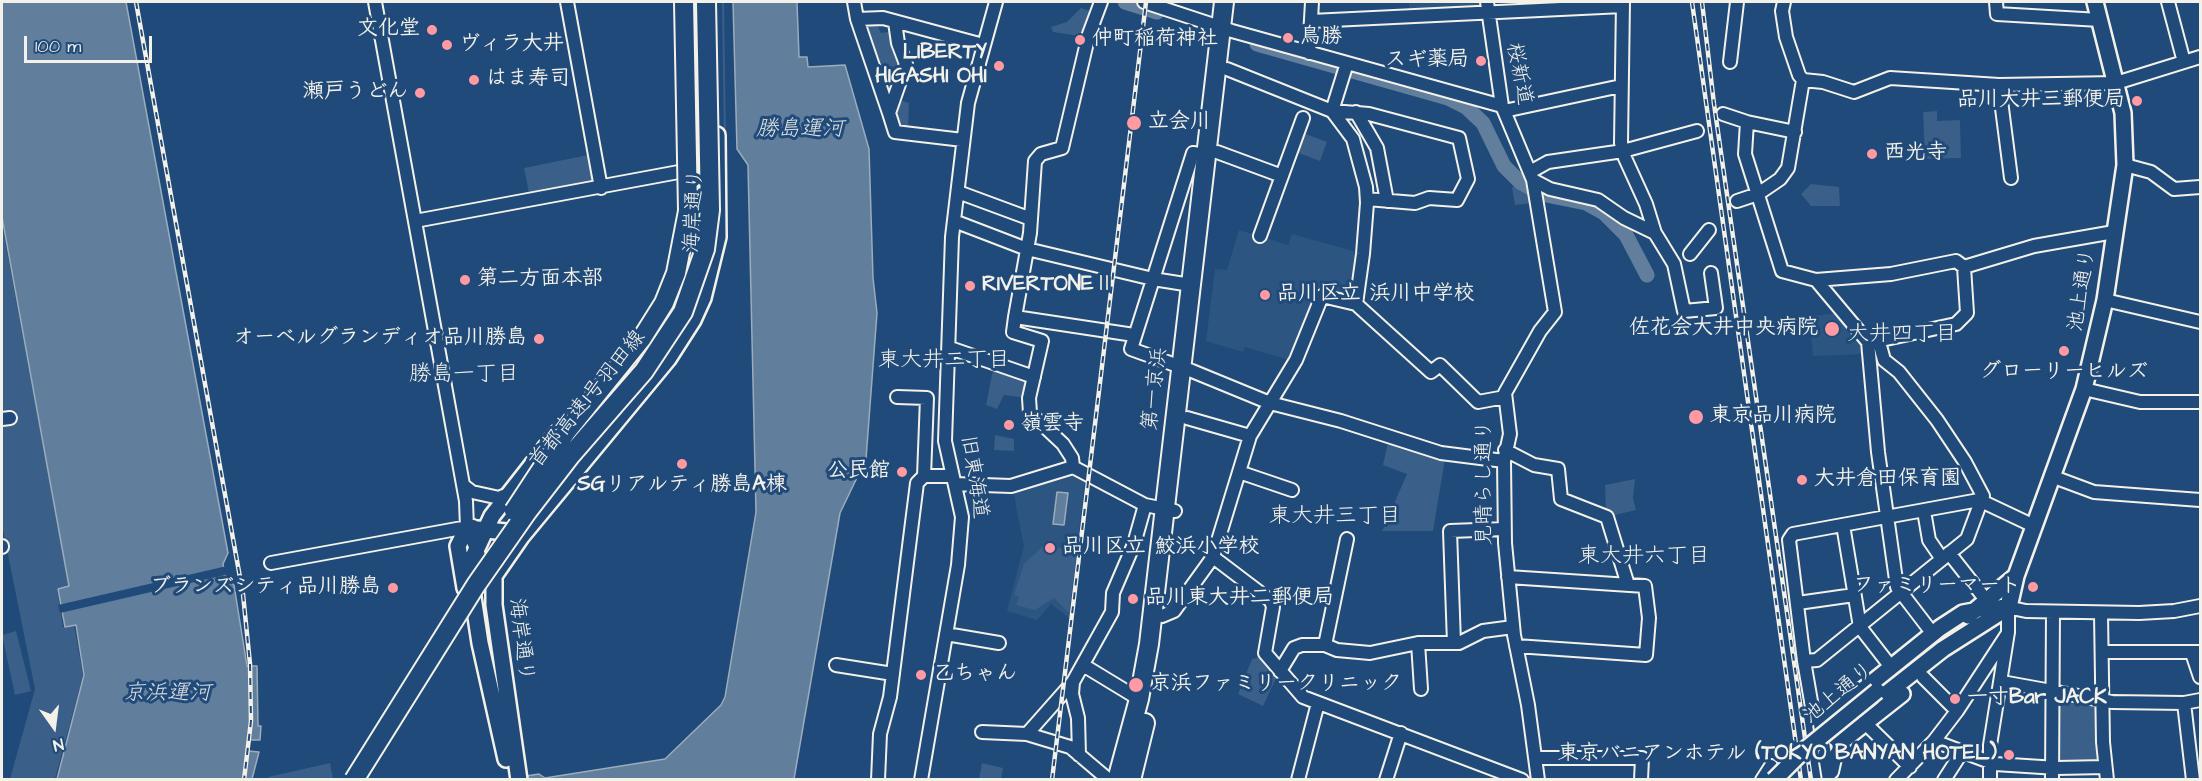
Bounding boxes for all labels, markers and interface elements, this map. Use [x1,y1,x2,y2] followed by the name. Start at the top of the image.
[357,17,420,43] place label: 文化堂
[425,23,439,37] marker: 文化堂
[27,24,154,62] scale bar
[1300,25,1342,51] place label: 鳥勝
[1092,27,1218,53] place label: 仲町稲荷神社
[1281,31,1295,45] marker: 鳥勝
[459,32,564,58] place label: ヴィラ大井
[1073,33,1087,47] marker: 仲町稲荷神社
[35,34,81,59] text: 100 m
[440,38,454,52] marker: ヴィラ大井
[875,41,987,91] place label: LIBERTY HIGASHI OHI
[1500,41,1536,107] street label: 桜新道
[1385,48,1469,74] place label: スギ薬局
[1474,54,1488,68] marker: スギ薬局
[992,59,1006,73] marker: LIBERTY HIGASHI OHI
[486,67,570,93] place label: はま寿司
[467,73,481,87] marker: はま寿司
[303,80,408,106] place label: 瀬戸うどん
[413,86,427,100] marker: 瀬戸うどん
[1957,88,2125,114] place label: 品川大井三郵便局
[2130,94,2144,108] marker: 品川大井三郵便局
[1148,110,1211,136] place label: 立会川
[1125,114,1143,132] marker: 立会川
[756,117,844,143] water label: 勝島運河
[1884,141,1947,167] place label: 西光寺
[1865,147,1879,161] marker: 西光寺
[680,168,710,254] street label: 海岸通り
[2064,247,2102,333] street label: 池上通り
[477,267,603,293] place label: 第二方面本部
[458,273,472,287] marker: 第二方面本部
[982,273,1114,299] place label: RIVERTONEⅡ
[963,279,977,293] marker: RIVERTONEⅡ
[1277,282,1474,308] place label: 品川区立 浜川中学校
[1258,288,1272,302] marker: 品川区立 浜川中学校
[1629,316,1818,342] place label: 佐花会大井中央病院
[1823,320,1841,338] marker: 佐花会大井中央病院
[1847,322,1957,348] district label: 大井四丁目
[233,326,527,352] place label: オーベルグランディオ品川勝島
[524,326,652,474] street label: 首都高速1号羽田線
[532,332,546,346] marker: オーベルグランディオ品川勝島
[2057,344,2071,358] marker: グローリーヒルズ
[1138,346,1174,432] street label: 第一京浜
[878,348,1010,374] district label: 東大井二丁目
[1980,360,2148,386] place label: グローリーヒルズ
[409,362,519,388] district label: 勝島一丁目
[1710,404,1836,430] place label: 東京品川病院
[1687,408,1705,426] marker: 東京品川病院
[1021,412,1084,438] place label: 嶺雲寺
[1002,418,1016,432] marker: 嶺雲寺
[1473,420,1499,546] street label: 見晴らし通り
[954,434,992,520] street label: 旧東海道
[675,457,689,471] marker: SGリアルティ勝島A棟
[827,459,890,485] place label: 公民館
[895,465,909,479] marker: 公民館
[1814,467,1961,493] place label: 大井倉田保育園
[577,473,787,499] place label: SGリアルティ勝島A棟
[1795,473,1809,487] marker: 大井倉田保育園
[1269,504,1401,530] district label: 東大井三丁目
[1062,535,1259,561] place label: 品川区立 鮫浜小学校
[1043,541,1057,555] marker: 品川区立 鮫浜小学校
[1578,544,1710,570] district label: 東大井六丁目
[1853,574,2021,600] place label: ファミリーマート
[150,575,381,601] place label: ブランズシティ品川勝島
[2026,580,2040,594] marker: ファミリーマート
[386,581,400,595] marker: ブランズシティ品川勝島
[1145,586,1334,612] place label: 品川東大井二郵便局
[1126,592,1140,606] marker: 品川東大井二郵便局
[502,597,538,683] street label: 海岸通り
[1798,658,1880,730] street label: 池上通り
[933,662,1017,688] place label: 乙ちゃん
[914,668,928,682] marker: 乙ちゃん
[1150,672,1402,698] place label: 京浜ファミリークリニック
[1127,676,1145,694] marker: 京浜ファミリークリニック
[123,681,211,707] water label: 京浜運河
[1967,686,2107,712] place label: 一寸Bar JACK
[1948,692,1962,706] marker: 一寸Bar JACK
[24,697,84,757] north arrow
[51,733,66,756] text: N
[1558,742,1997,768] place label: 東京バニアンホテル (TOKYO BANYAN HOTEL)
[2002,748,2016,762] marker: 東京バニアンホテル (TOKYO BANYAN HOTEL)

